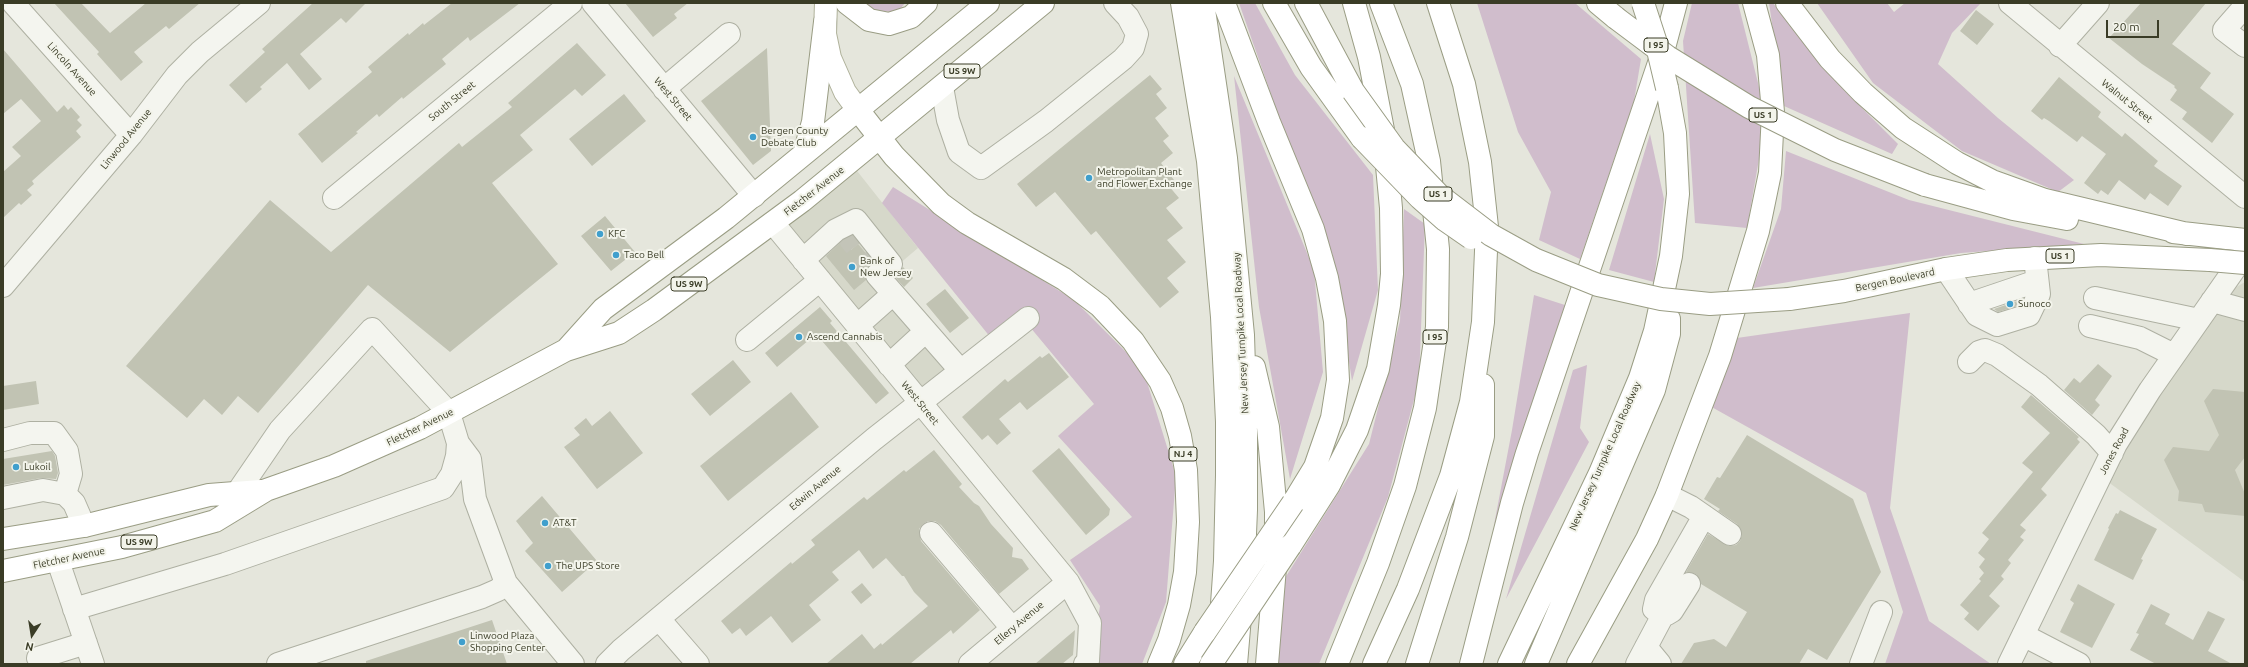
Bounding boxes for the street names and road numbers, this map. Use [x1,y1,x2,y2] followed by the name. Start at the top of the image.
[1644,38,1668,52] road number: I 95
[45,40,99,98] street label: Lincoln Avenue
[944,64,980,78] road number: US 9W
[651,75,695,123] street label: West Street
[2099,77,2155,125] street label: Walnut Street
[426,79,478,123] street label: South Street
[98,106,154,172] street label: Linwood Avenue
[1749,108,1777,122] road number: US 1
[782,164,846,218] street label: Fletcher Avenue
[1424,187,1452,201] road number: US 1
[2046,249,2074,263] road number: US 1
[1231,252,1251,414] street label: New Jersey Turnpike Local Roadway
[1854,266,1936,294] street label: Bergen Boulevard
[671,277,707,291] road number: US 9W
[1423,330,1447,344] road number: I 95
[899,379,941,427] street label: West Street
[1567,380,1643,532] street label: New Jersey Turnpike Local Roadway
[385,406,455,448] street label: Fletcher Avenue
[2097,425,2131,477] street label: Jones Road
[1169,447,1197,461] road number: NJ 4
[787,463,843,513] street label: Edwin Avenue
[121,535,157,549] road number: US 9W
[32,545,106,571] street label: Fletcher Avenue
[992,599,1046,647] street label: Ellery Avenue

